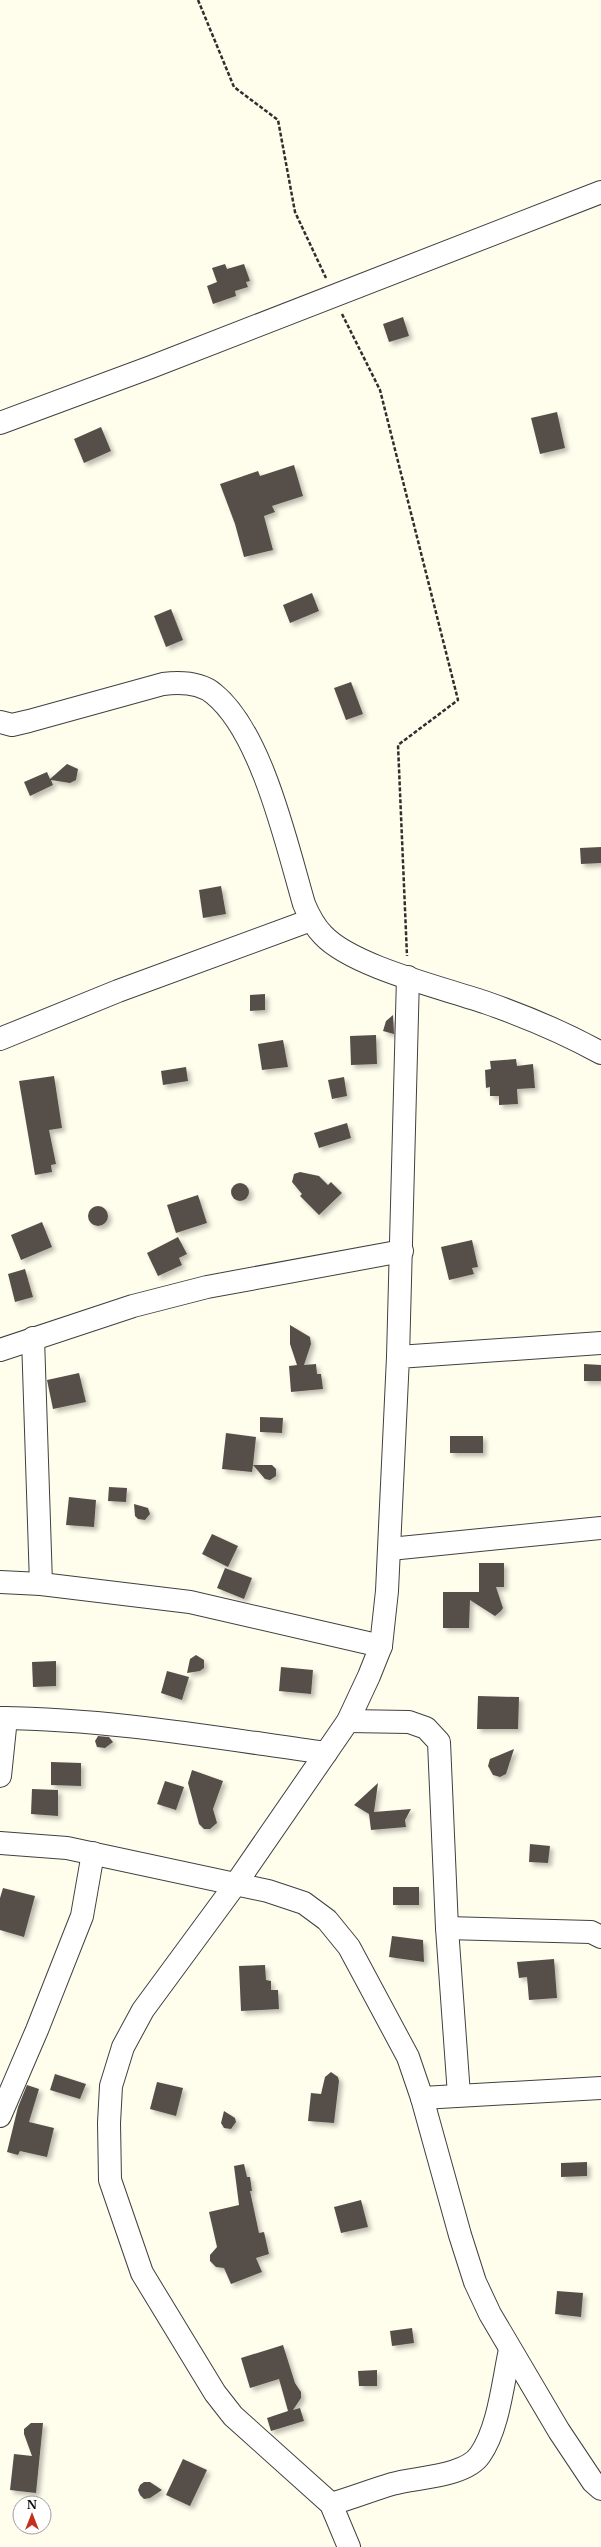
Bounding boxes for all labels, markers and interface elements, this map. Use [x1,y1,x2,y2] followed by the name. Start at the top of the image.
[12,2495,52,2535] north arrow
[27,2498,38,2512] text: N

